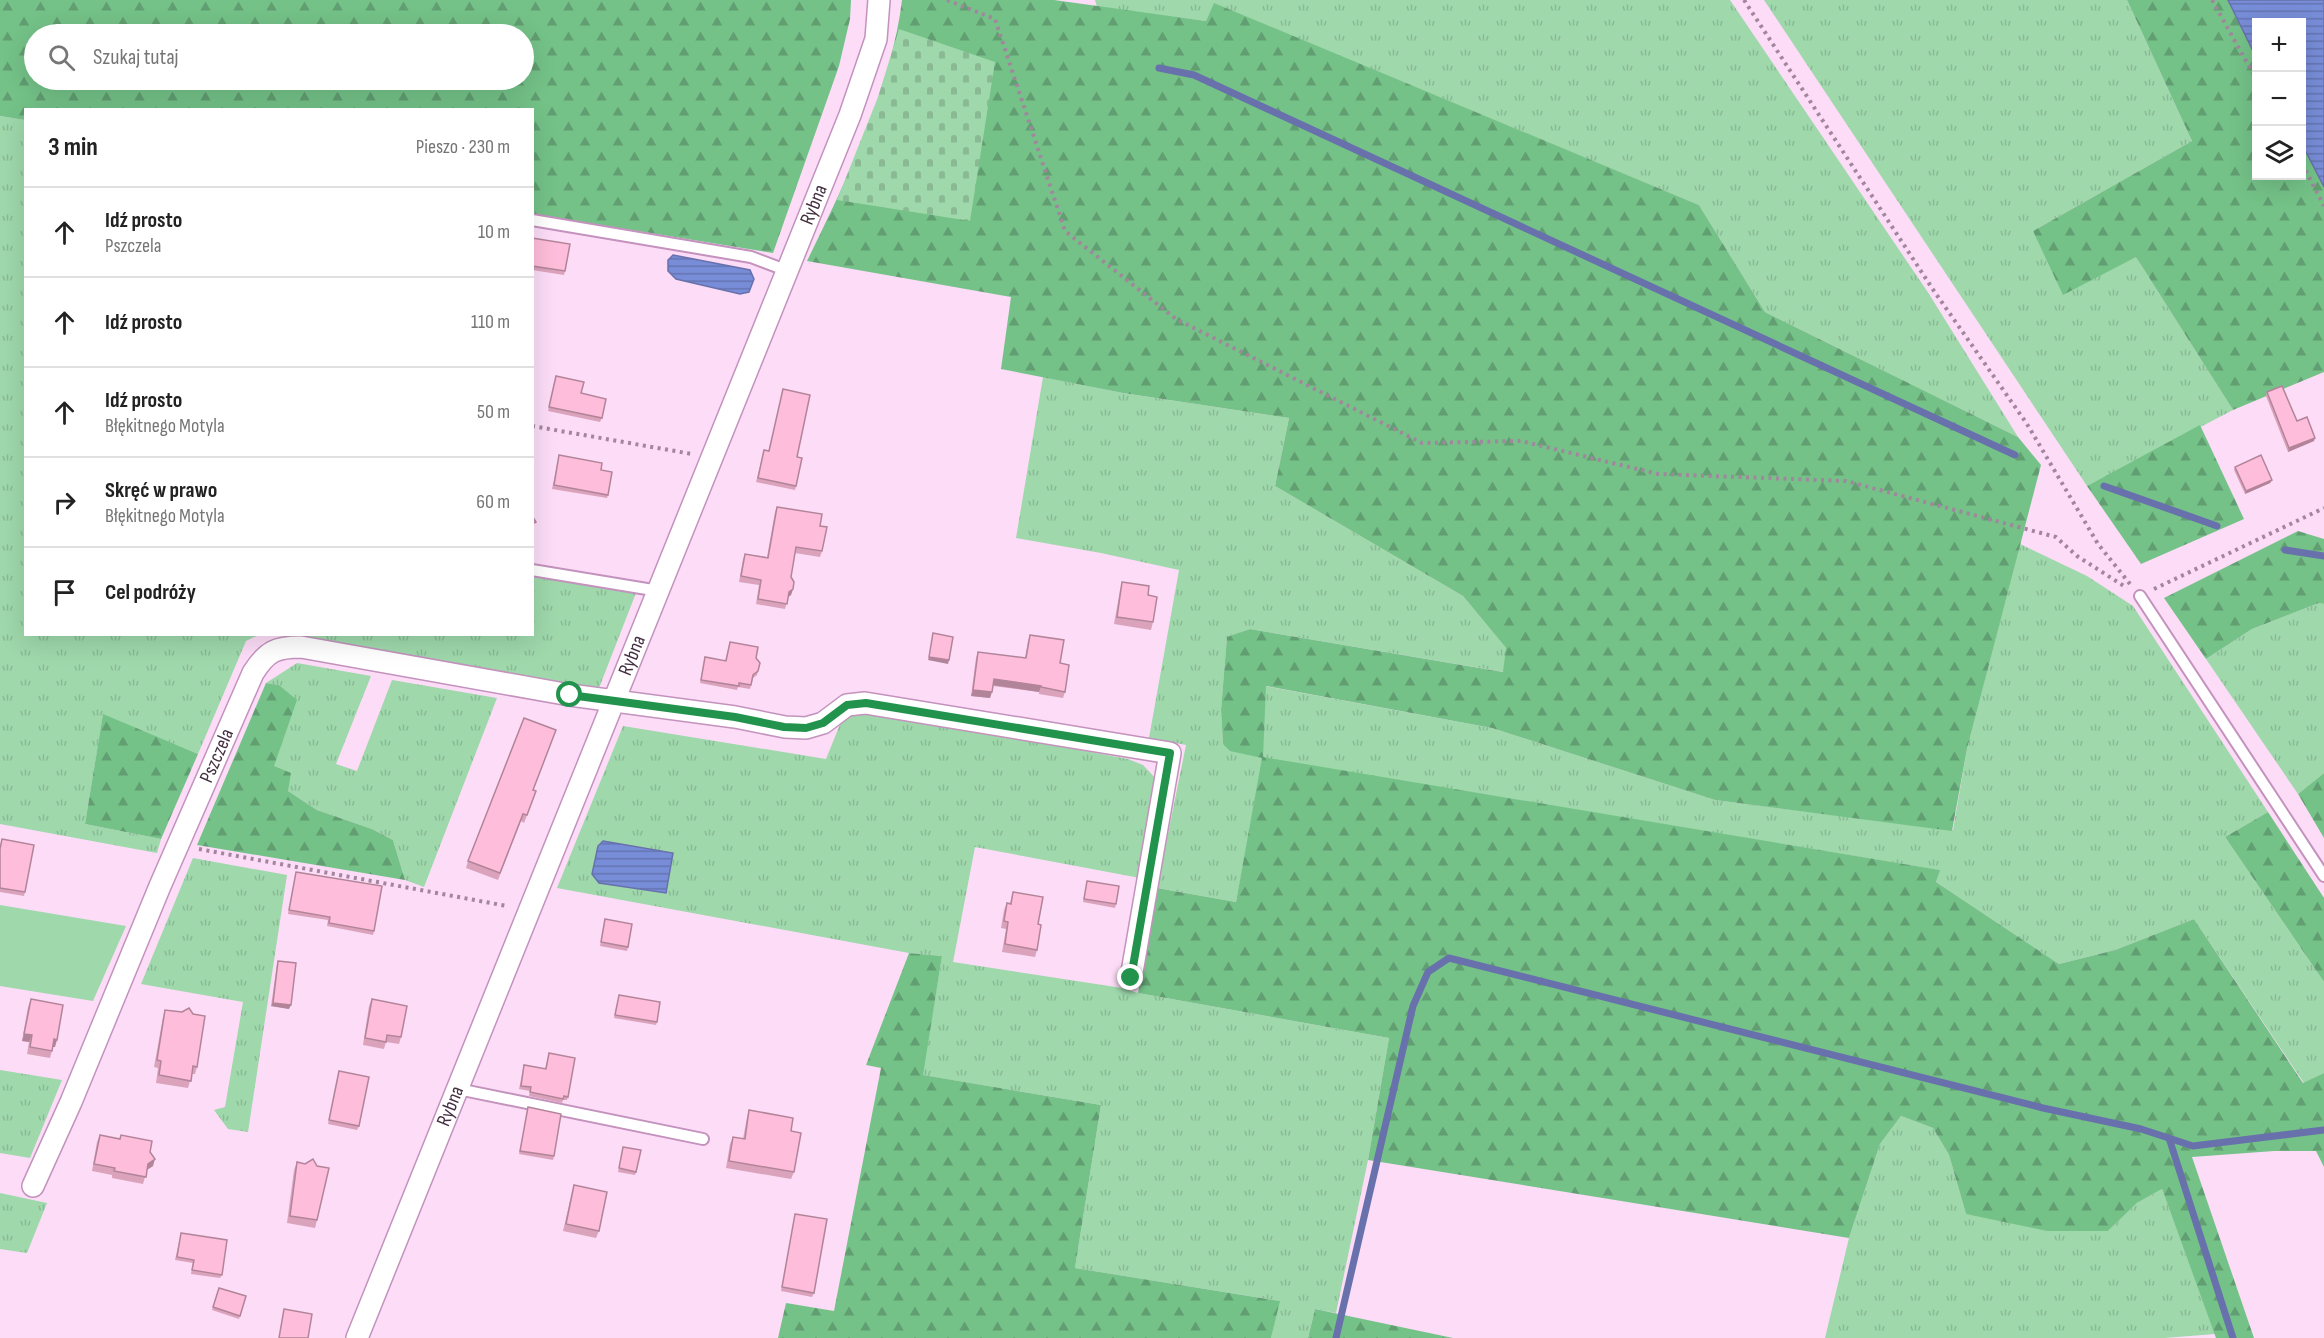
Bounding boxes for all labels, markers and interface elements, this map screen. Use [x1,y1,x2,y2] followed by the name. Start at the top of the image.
[2252,18,2306,180] map controls
[2252,18,2306,72] button: +
[24,24,534,90] search box
[45,41,78,74] icon: search
[93,44,179,71] text: Szukaj tutaj
[2252,72,2306,126] button: −
[2252,126,2306,180] button: layers
[48,132,98,163] text: 3 min
[416,135,510,159] text: Pieszo · 230 m
[795,181,833,228] street label: Rybna
[105,207,182,234] text: Idź prosto
[48,216,81,249] icon: ahead
[478,220,510,244] text: 10 m
[105,234,161,258] text: Pszczela
[48,306,81,339] icon: ahead
[105,309,182,336] text: Idź prosto
[471,310,510,334] text: 110 m
[105,387,182,414] text: Idź prosto
[48,396,81,429] icon: ahead
[477,400,510,424] text: 50 m
[105,414,225,438] text: Błękitnego Motyla
[105,477,217,504] text: Skręć w prawo
[48,486,81,519] icon: right
[476,490,510,514] text: 60 m
[105,504,225,528] text: Błękitnego Motyla
[48,576,81,609] icon: arrive
[105,579,196,606] text: Cel podróży
[613,632,651,679] street label: Rybna
[556,681,582,707] route start
[195,725,239,786] street label: Pszczela
[1117,964,1143,990] route end
[432,1083,469,1130] street label: Rybna

